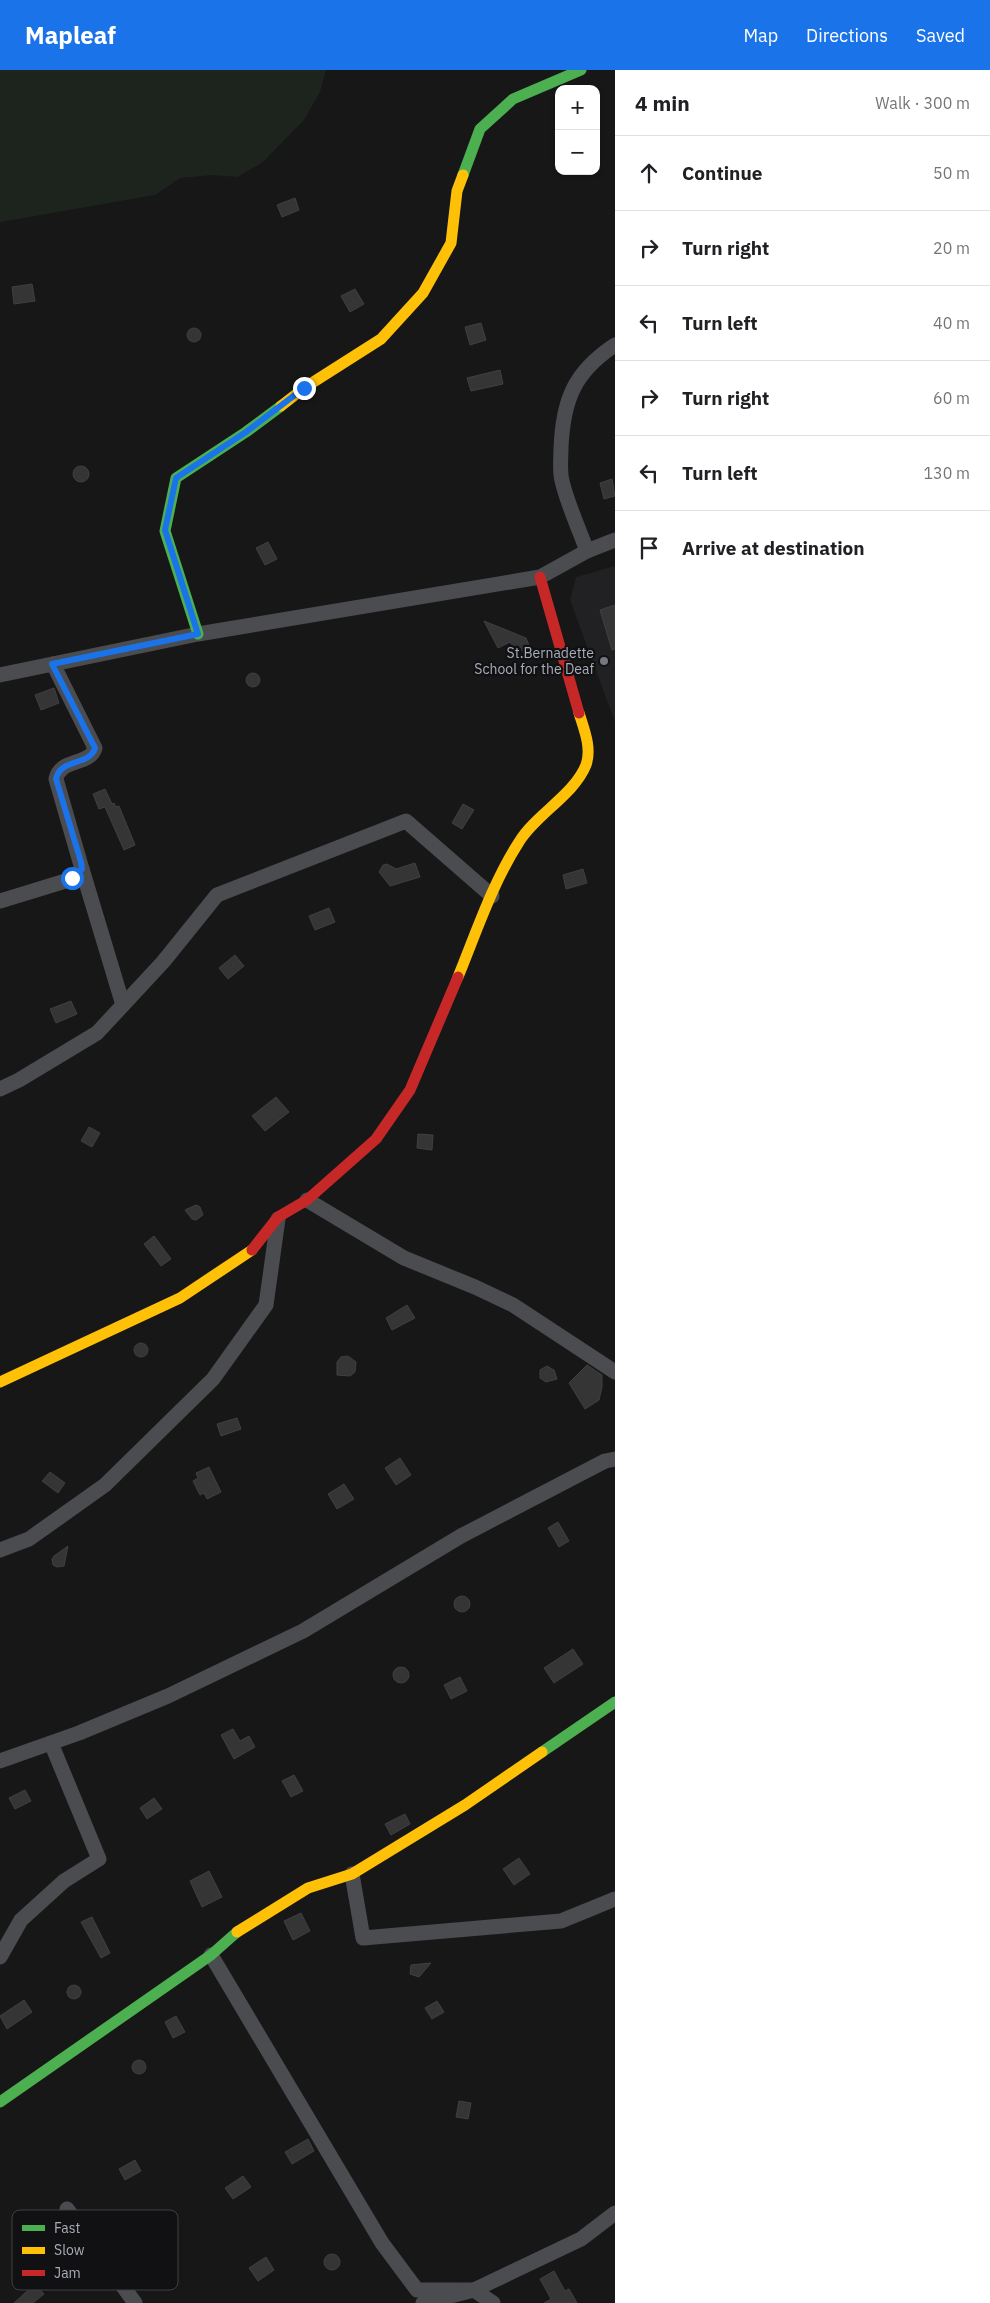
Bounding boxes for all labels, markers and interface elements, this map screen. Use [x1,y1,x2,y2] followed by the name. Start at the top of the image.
[25,19,116,51] text: Mapleaf
[743,24,778,47] text: Map
[806,24,888,47] text: Directions
[916,24,965,47] text: Saved
[555,85,600,175] map controls
[555,85,600,130] button: +
[635,89,690,117] text: 4 min
[875,93,970,113] text: Walk · 300 m
[555,130,600,175] button: −
[635,159,663,187] icon: ahead
[682,161,762,185] text: Continue
[933,163,970,183] text: 50 m
[635,234,663,262] icon: right
[682,236,769,260] text: Turn right
[933,238,970,258] text: 20 m
[635,309,663,337] icon: left
[682,311,758,335] text: Turn left
[933,313,970,333] text: 40 m
[293,377,316,400] route end
[635,384,663,412] icon: right
[682,386,769,410] text: Turn right
[933,388,970,408] text: 60 m
[635,459,663,487] icon: left
[682,461,758,485] text: Turn left
[923,463,970,483] text: 130 m
[635,534,663,562] icon: arrive
[682,536,865,560] text: Arrive at destination
[474,644,594,678] place label: St.Bernadette School for the Deaf
[598,655,610,667] marker: St.Bernadette School for the Deaf
[61,867,84,890] route start
[12,2210,178,2290] legend
[54,2219,80,2237] text: Fast
[54,2241,85,2259] text: Slow
[54,2264,81,2282] text: Jam

